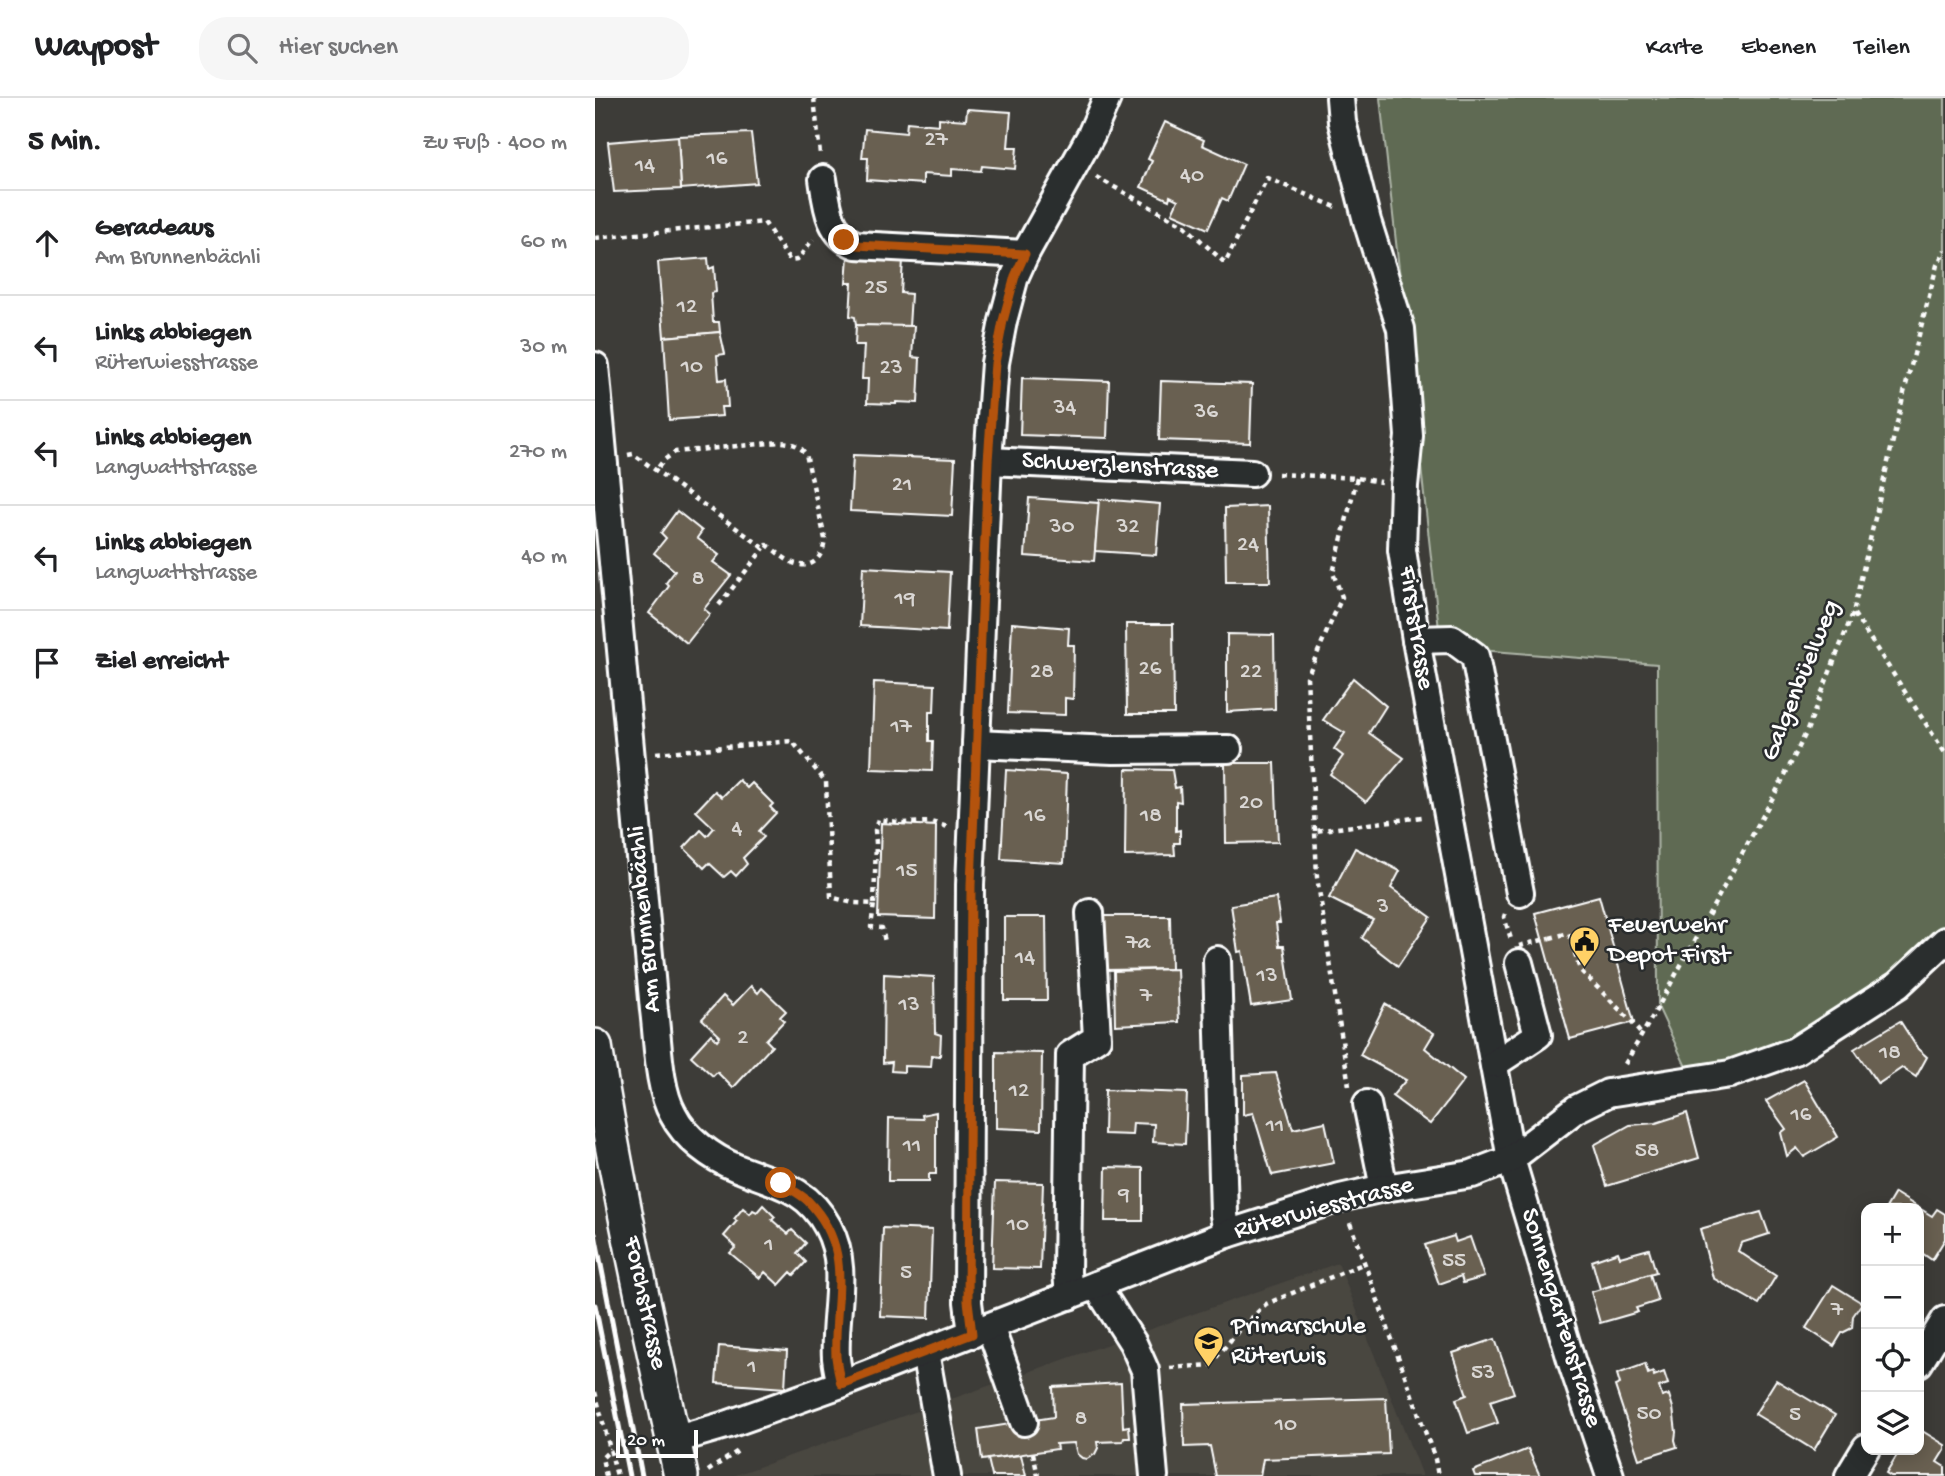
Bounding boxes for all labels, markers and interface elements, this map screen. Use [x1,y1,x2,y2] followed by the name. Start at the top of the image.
[199,17,689,80] search box
[35,29,157,67] text: Waypost
[223,29,261,67] icon: search
[279,33,398,64] text: Hier suchen
[1646,34,1703,63] text: Karte
[1741,34,1816,63] text: Ebenen
[1854,34,1910,63] text: Teilen
[28,126,102,161] text: 5 Min.
[924,127,949,154] house number: 27
[422,130,567,157] text: Zu Fuß · 400 m
[706,146,728,173] house number: 16
[634,153,655,180] house number: 14
[1180,163,1204,190] house number: 40
[95,214,213,245] text: Geradeaus
[28,224,66,262] icon: ahead
[828,224,859,255] route end
[521,229,567,256] text: 60 m
[95,245,261,272] text: Am Brunnenbächli
[864,275,888,302] house number: 25
[676,294,697,321] house number: 12
[95,319,251,350] text: Links abbiegen
[28,329,66,367] icon: left
[520,334,567,361] text: 30 m
[95,350,258,377] text: Rüterwiesstrasse
[680,354,703,381] house number: 10
[879,355,903,382] house number: 23
[1053,395,1077,422] house number: 34
[1193,399,1218,426] house number: 36
[95,424,251,455] text: Links abbiegen
[28,434,66,472] icon: left
[509,439,567,466] text: 270 m
[1021,446,1220,488] street label: Schwerzlenstrasse
[95,455,257,482] text: Langwattstrasse
[892,472,912,499] house number: 21
[1049,514,1075,541] house number: 30
[1115,514,1140,541] house number: 32
[95,529,251,560] text: Links abbiegen
[1237,532,1259,559] house number: 24
[28,539,66,577] icon: left
[521,544,567,571] text: 40 m
[95,560,257,587] text: Langwattstrasse
[1390,563,1440,693] street label: Firststrasse
[692,566,704,593] house number: 8
[894,586,916,613] house number: 19
[1756,596,1848,766] street label: Galgenbüelweg
[28,644,66,682] icon: arrive
[95,647,227,678] text: Ziel erreicht
[1139,656,1162,683] house number: 26
[1030,659,1054,686] house number: 28
[1240,659,1262,686] house number: 22
[889,714,913,741] house number: 17
[1239,790,1263,817] house number: 20
[1024,803,1046,830] house number: 16
[1139,803,1162,830] house number: 18
[732,816,743,843] house number: 4
[622,824,670,1014] street label: Am Brunnenbächli
[895,858,918,885] house number: 15
[1376,894,1389,921] house number: 3
[1606,911,1732,972] place label: Feuerwehr Depot First
[1568,924,1602,968] public building icon: Feuerwehr Depot First
[1125,930,1152,957] house number: 7a
[1014,945,1035,972] house number: 14
[1255,963,1278,990] house number: 13
[1139,983,1153,1010] house number: 7
[897,992,920,1019] house number: 13
[737,1025,749,1052] house number: 2
[1878,1040,1901,1067] house number: 18
[1008,1078,1029,1105] house number: 12
[1790,1102,1812,1129] house number: 16
[1265,1113,1284,1140] house number: 11
[902,1133,921,1160] house number: 11
[1635,1138,1659,1165] house number: 58
[765,1167,796,1198] route start
[1231,1170,1418,1248] street label: Rüterwiesstrasse
[1117,1182,1130,1209] house number: 9
[1861,1203,1924,1455] map controls
[1861,1203,1924,1266] button: +
[1512,1205,1608,1432] street label: Sonnengartenstrasse
[1006,1212,1029,1239] house number: 10
[763,1232,774,1259] house number: 1
[615,1233,673,1373] street label: Forchstrasse
[1442,1248,1466,1275] house number: 55
[900,1260,912,1287] house number: 5
[1861,1266,1924,1329] button: −
[1830,1297,1844,1324] house number: 7
[1230,1312,1367,1373] place label: Primarschule Rüterwis
[1191,1325,1225,1369] school or university icon: Primarschule Rüterwis
[1861,1329,1924,1392] button: locate
[746,1354,757,1381] house number: 1
[1471,1360,1495,1387] house number: 53
[1861,1392,1924,1455] button: layers
[1636,1401,1662,1428] house number: 50
[1789,1402,1801,1429] house number: 5
[1075,1406,1087,1433] house number: 8
[1274,1412,1297,1439] house number: 10
[616,1427,698,1459] scale bar
[627,1430,665,1453] text: 20 m

